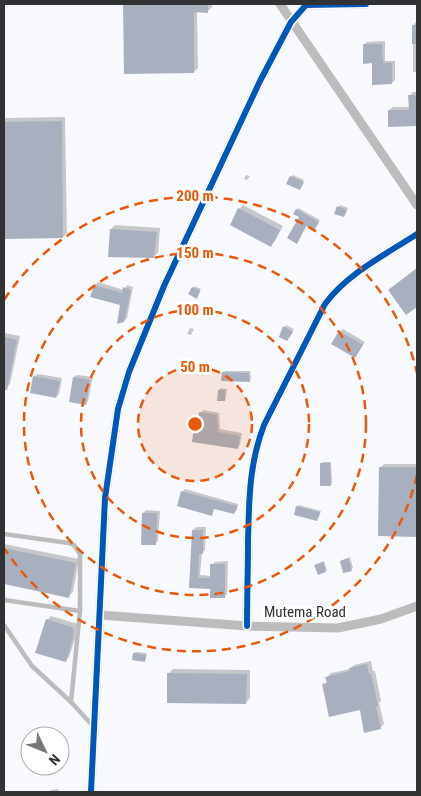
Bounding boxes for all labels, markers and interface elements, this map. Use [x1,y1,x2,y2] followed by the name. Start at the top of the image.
[176,187,214,205] text: 200 m
[176,244,214,262] text: 150 m
[176,301,214,319] text: 100 m
[180,358,210,376] text: 50 m
[186,415,204,433] centre of rings
[264,603,346,621] street label: Mutema Road
[20,726,70,776] north arrow
[46,751,63,768] text: N

